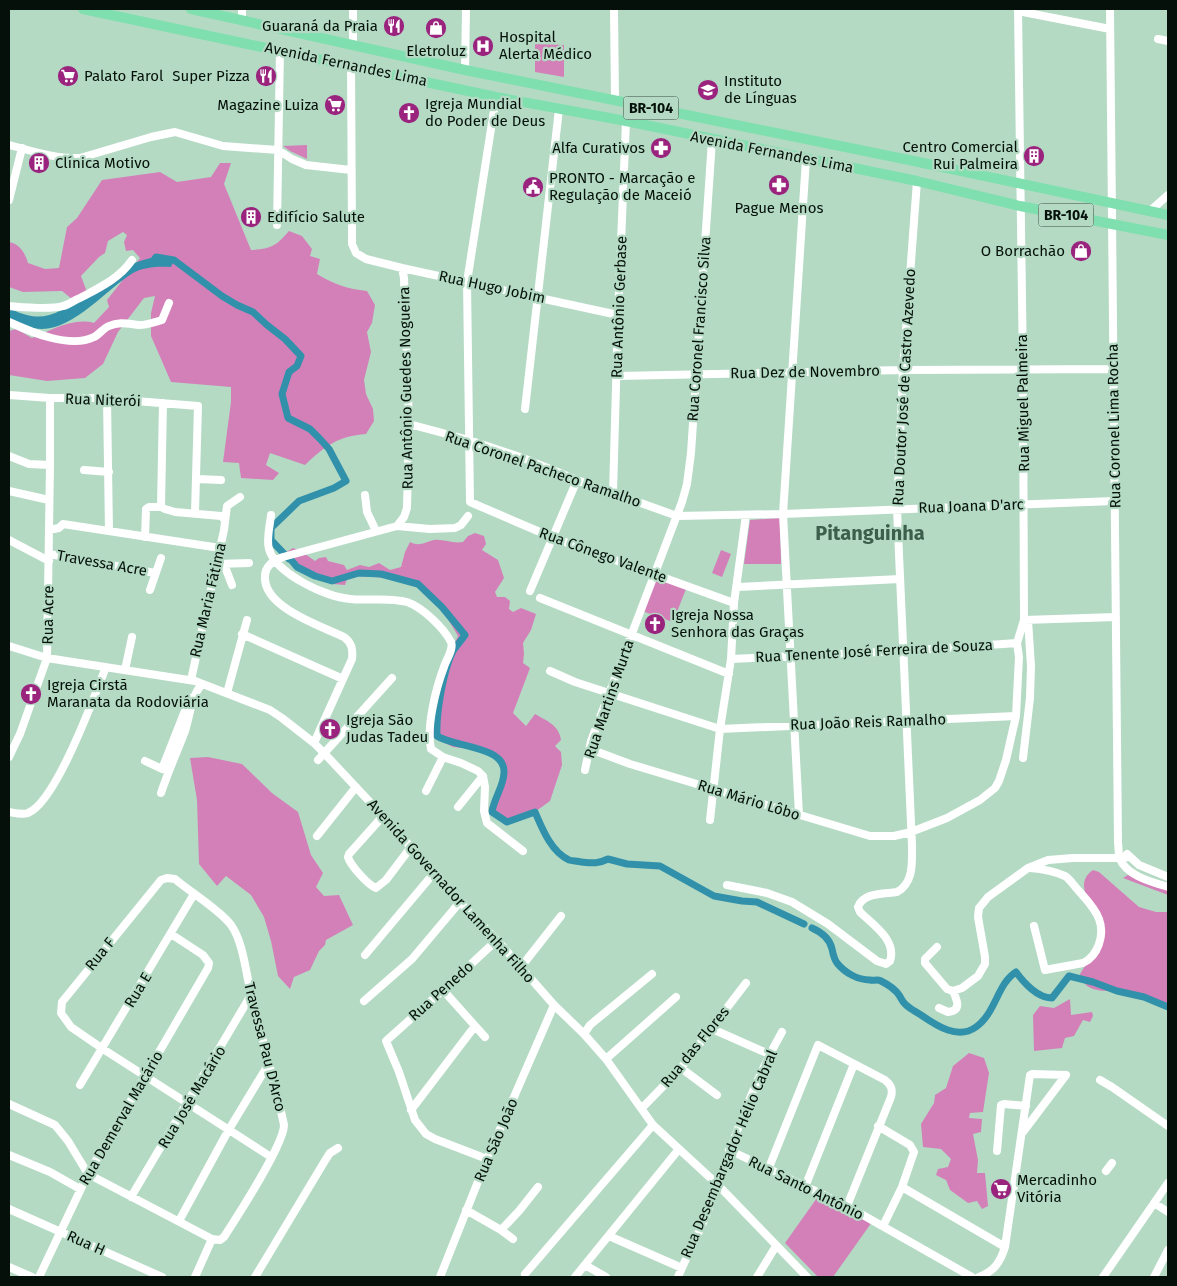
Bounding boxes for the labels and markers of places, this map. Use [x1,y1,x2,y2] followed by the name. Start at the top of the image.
[382,14,406,38] restaurant icon: Guaraná da Praia
[424,16,448,40] shop icon: Eletroluz
[262,17,378,35] place label: Guaraná da Praia
[499,28,592,63] place label: Hospital Alerta Médico
[471,34,495,58] hospital icon: Hospital Alerta Médico
[406,42,466,60] place label: Eletroluz
[56,64,80,88] supermarket icon: Palato Farol
[254,64,278,88] restaurant icon: Super Pizza
[84,67,164,85] place label: Palato Farol
[172,67,250,85] place label: Super Pizza
[724,72,797,107] place label: Instituto de Línguas
[696,78,720,102] school or university icon: Instituto de Línguas
[323,93,347,117] supermarket icon: Magazine Luiza
[425,95,545,130] place label: Igreja Mundial do Poder de Deus
[217,96,319,114] place label: Magazine Luiza
[397,101,421,125] church icon: Igreja Mundial do Poder de Deus
[649,136,673,160] pharmacy icon: Alfa Curativos
[902,138,1019,173] place label: Centro Comercial Rui Palmeira
[552,139,645,157] place label: Alfa Curativos
[1022,144,1046,168] building icon: Centro Comercial Rui Palmeira
[27,151,51,175] building icon: Clínica Motivo
[55,154,150,172] place label: Clínica Motivo
[549,169,695,204] place label: PRONTO - Marcação e Regulação de Maceió
[767,173,791,197] pharmacy icon: Pague Menos
[521,175,545,199] public building icon: PRONTO - Marcação e Regulação de Maceió
[735,199,823,217] place label: Pague Menos
[239,205,263,229] building icon: Edifício Salute
[267,208,365,226] place label: Edifício Salute
[1069,239,1093,263] shop icon: O Borrachão
[981,242,1065,260] place label: O Borrachão
[671,606,804,641] place label: Igreja Nossa Senhora das Graças
[643,612,667,636] church icon: Igreja Nossa Senhora das Graças
[47,676,209,711] place label: Igreja Cirstã Maranata da Rodoviária
[19,682,43,706] church icon: Igreja Cirstã Maranata da Rodoviária
[346,711,428,746] place label: Igreja São Judas Tadeu
[318,717,342,741] church icon: Igreja São Judas Tadeu
[1017,1171,1097,1206] place label: Mercadinho Vitória
[989,1177,1013,1201] supermarket icon: Mercadinho Vitória

